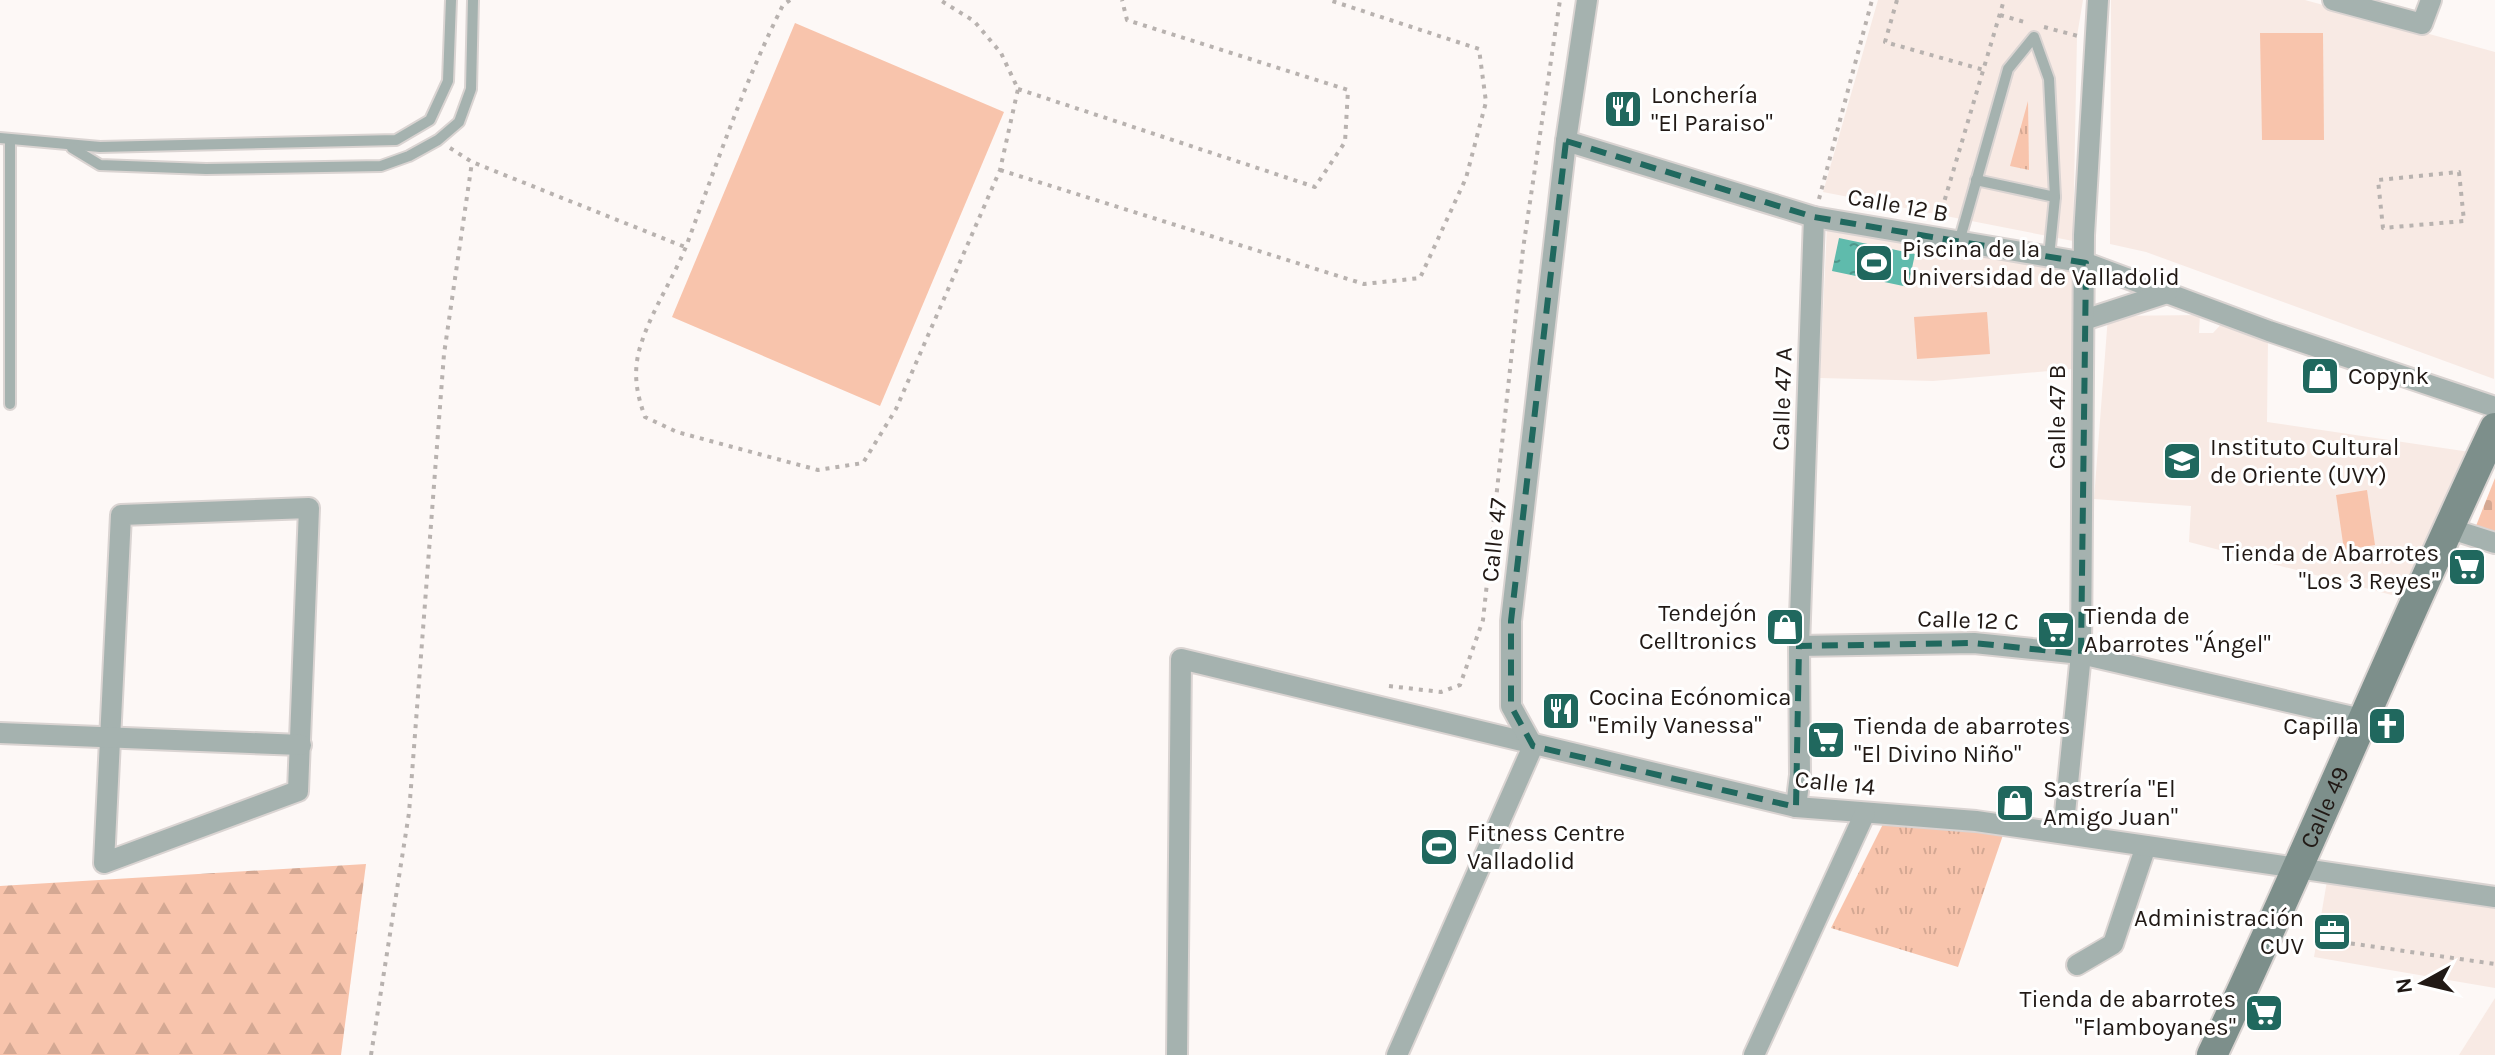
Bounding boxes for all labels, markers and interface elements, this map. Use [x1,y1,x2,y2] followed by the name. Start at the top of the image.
[1651,81,1773,137] place label: Lonchería "El Paraiso"
[1602,88,1644,130] restaurant icon: Lonchería "El Paraiso"
[1845,182,1951,228] street label: Calle 12 B
[1902,235,2180,291] place label: Piscina de la Universidad de Valladolid
[1853,242,1895,284] sports icon: Piscina de la Universidad de Valladolid
[1766,347,1798,451] street label: Calle 47 A
[2299,355,2341,397] shop icon: Copynk
[2348,362,2429,390] place label: Copynk
[2043,365,2071,469] street label: Calle 47 B
[2210,433,2400,489] place label: Instituto Cultural de Oriente (UVY)
[2161,440,2203,482] school or university icon: Instituto Cultural de Oriente (UVY)
[1476,497,1512,583] street label: Calle 47
[2222,539,2439,595] place label: Tienda de Abarrotes "Los 3 Reyes"
[2446,546,2488,588] supermarket icon: Tienda de Abarrotes "Los 3 Reyes"
[1639,599,1757,655] place label: Tendejón Celltronics
[2084,602,2271,658] place label: Tienda de Abarrotes "Ángel"
[1917,604,2019,636] street label: Calle 12 C
[1764,606,1806,648] shop icon: Tendejón Celltronics
[2035,609,2077,651] supermarket icon: Tienda de Abarrotes "Ángel"
[1589,683,1792,739] place label: Cocina Ecónomica "Emily Vanessa"
[1540,690,1582,732] restaurant icon: Cocina Ecónomica "Emily Vanessa"
[2366,705,2408,747] church icon: Capilla
[1854,712,2070,768] place label: Tienda de abarrotes "El Divino Niño"
[2283,712,2359,740] place label: Capilla
[1805,719,1847,761] supermarket icon: Tienda de abarrotes "El Divino Niño"
[2294,762,2355,853] street label: Calle 49
[1793,765,1877,801] street label: Calle 14
[2043,775,2178,831] place label: Sastrería "El Amigo Juan"
[1994,782,2036,824] shop icon: Sastrería "El Amigo Juan"
[1467,819,1625,875] place label: Fitness Centre Valladolid
[1418,826,1460,868] sports icon: Fitness Centre Valladolid
[2134,904,2304,960] place label: Administración CUV
[2311,911,2353,953] office icon: Administración CUV
[2383,943,2463,1023] north arrow
[2390,976,2418,995] text: N
[2020,985,2236,1041] place label: Tienda de abarrotes "Flamboyanes"
[2243,992,2285,1034] supermarket icon: Tienda de abarrotes "Flamboyanes"

